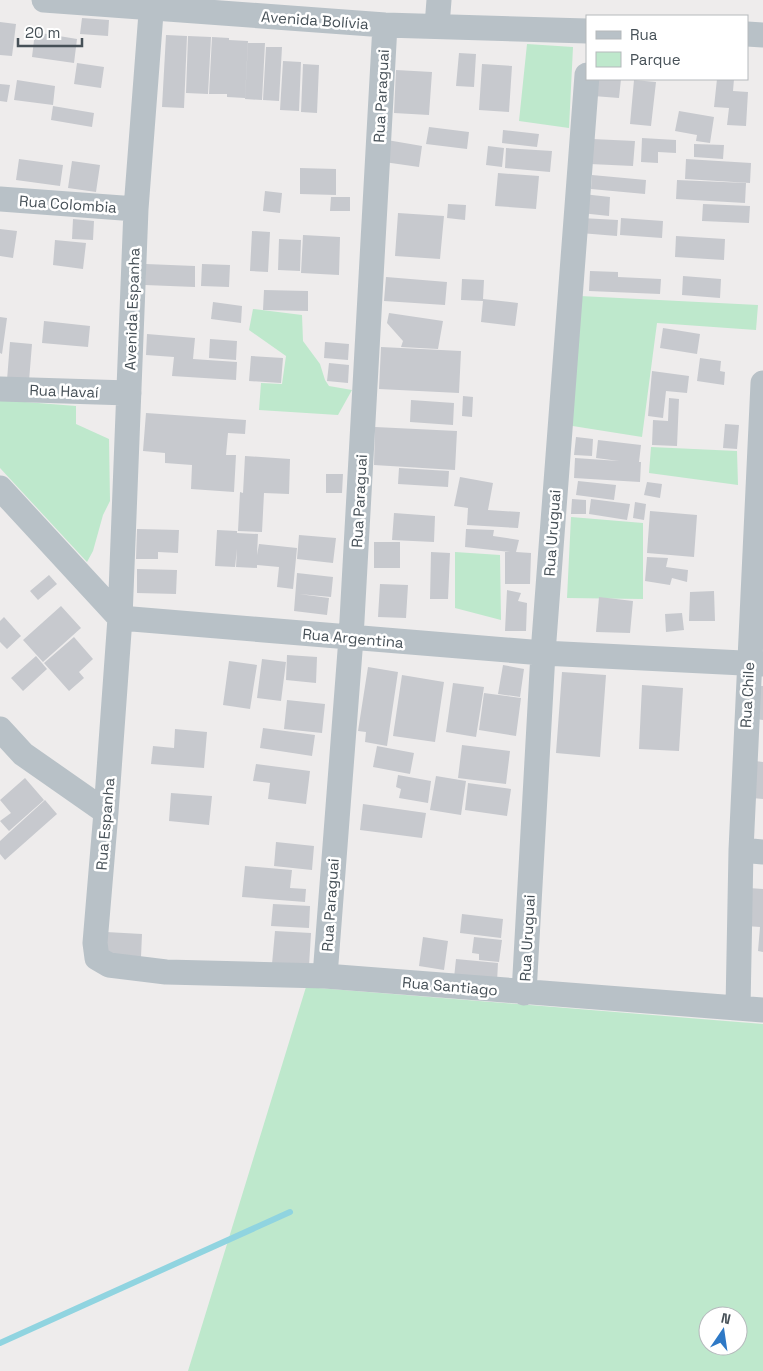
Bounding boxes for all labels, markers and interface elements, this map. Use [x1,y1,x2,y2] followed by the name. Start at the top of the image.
[261,7,370,33] street label: Avenida Bolívia
[18,15,81,47] scale bar
[586,15,748,80] legend
[25,23,60,42] text: 20 m
[630,25,658,44] text: Rua
[369,49,393,143] street label: Rua Paraguai
[630,50,681,69] text: Parque
[19,191,118,217] street label: Rua Colombia
[120,247,144,371] street label: Avenida Espanha
[29,380,99,402] street label: Rua Havaí
[347,454,371,548] street label: Rua Paraguai
[539,489,565,577] street label: Rua Uruguai
[302,624,405,652] street label: Rua Argentina
[736,661,758,729] street label: Rua Chile
[91,777,119,871] street label: Rua Espanha
[317,858,343,952] street label: Rua Paraguai
[515,894,539,982] street label: Rua Uruguai
[401,972,499,1000] street label: Rua Santiago
[698,1306,748,1356] north arrow
[719,1309,733,1328] text: N

